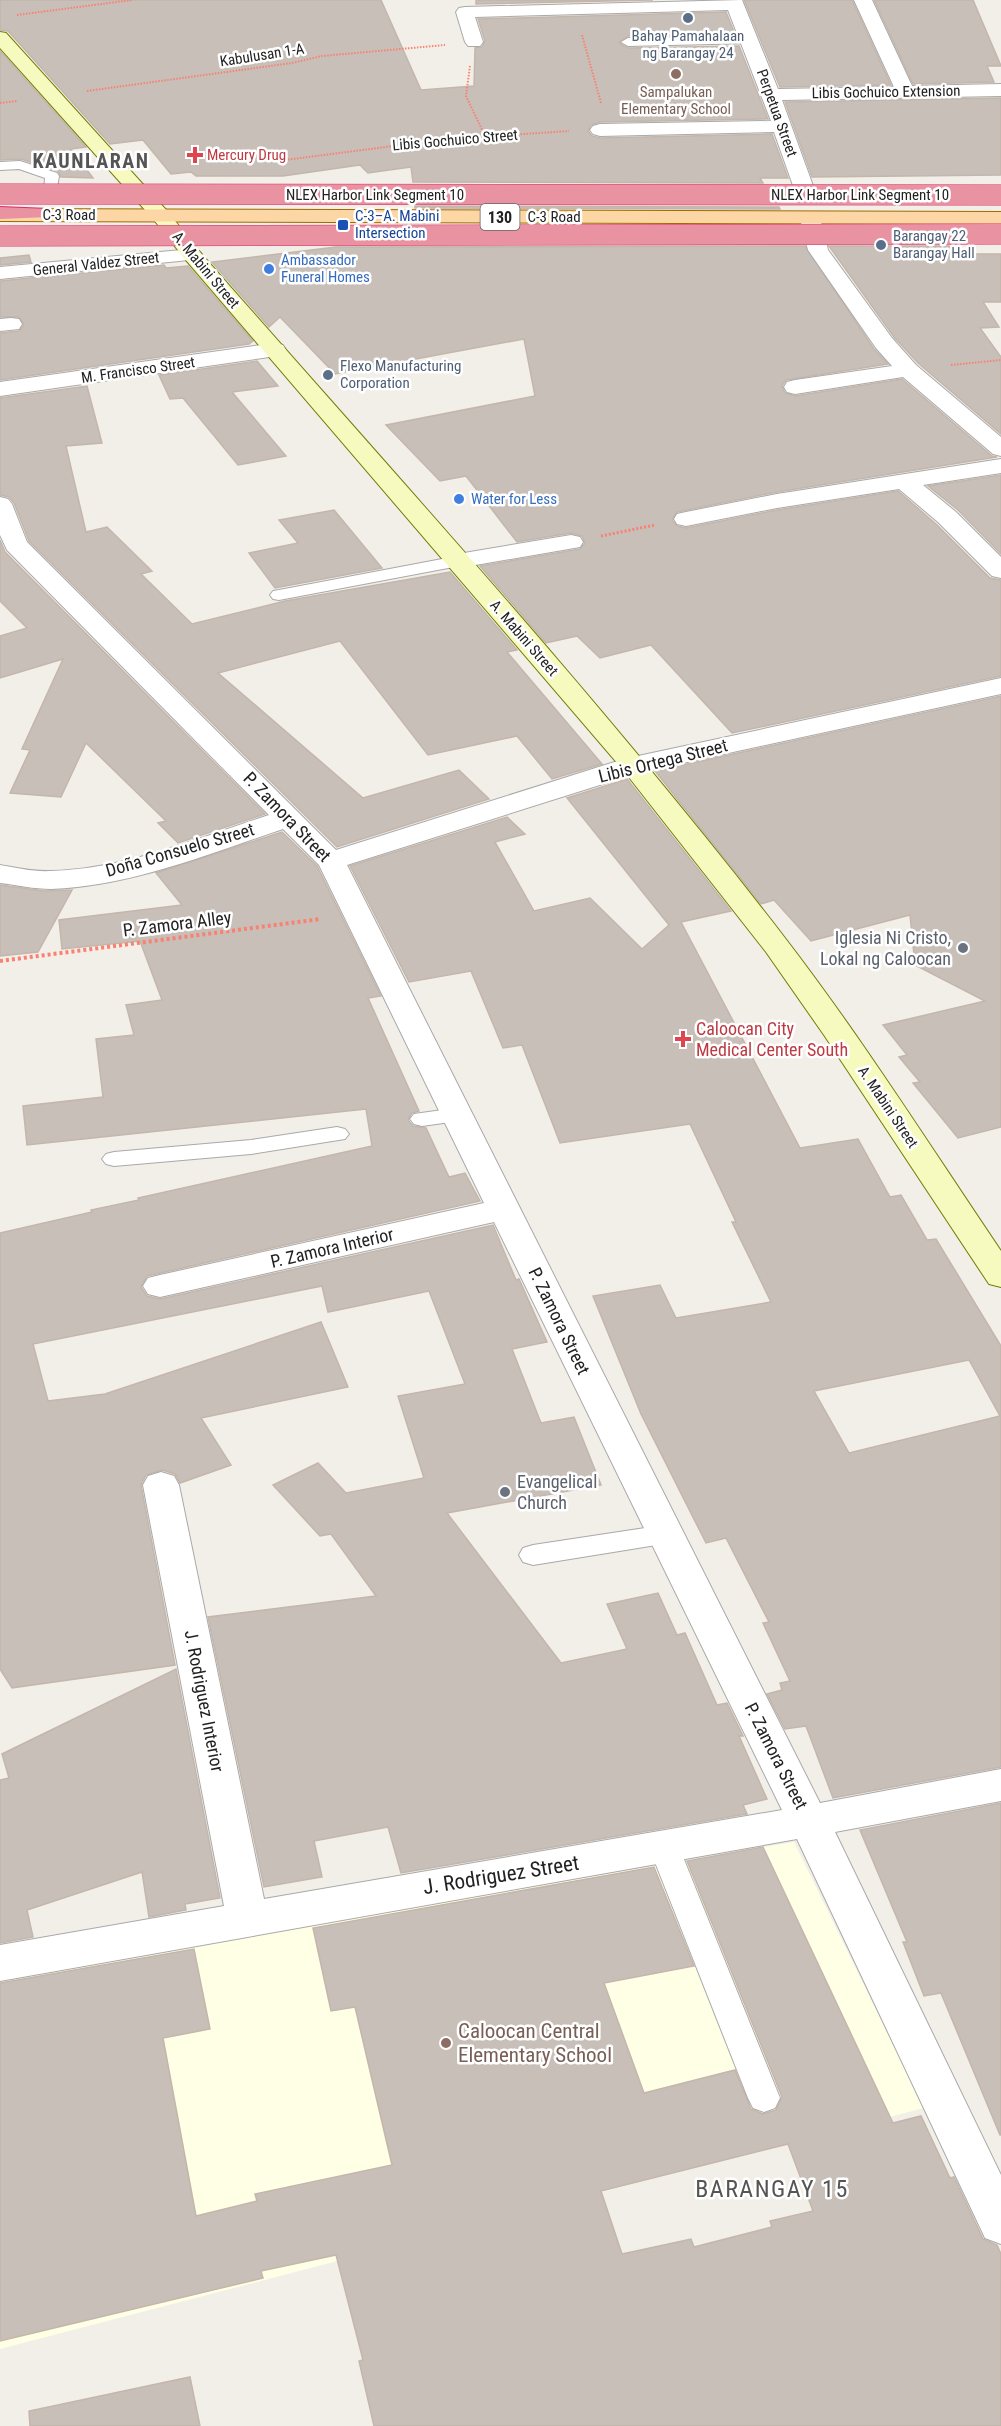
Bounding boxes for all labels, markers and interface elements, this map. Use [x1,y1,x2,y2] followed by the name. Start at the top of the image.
[681,11,695,25] marker: Bahay Pamahalaan ng Barangay 24
[632,27,744,62] place label: Bahay Pamahalaan ng Barangay 24
[219,39,306,71] street label: Kabulusan 1-A
[669,67,683,81] marker: Sampalukan Elementary School
[753,67,801,159] street label: Perpetua Street
[811,82,961,102] street label: Libis Gochuico Extension
[621,83,731,118] place label: Sampalukan Elementary School
[391,126,519,154] street label: Libis Gochuico Street
[207,146,286,164] place label: Mercury Drug
[188,148,202,162] marker: Mercury Drug
[33,149,149,173] district label: KAUNLARAN
[286,186,464,204] street label: NLEX Harbor Link Segment 10
[771,186,949,204] street label: NLEX Harbor Link Segment 10
[480,204,520,230] road number: 130
[42,206,96,224] street label: C-3 Road
[355,207,439,242] place label: C-3–A. Mabini Intersection
[527,208,581,226] street label: C-3 Road
[336,218,350,232] marker: C-3–A. Mabini Intersection
[893,227,975,262] place label: Barangay 22 Barangay Hall
[169,228,243,312] street label: A. Mabini Street
[874,238,888,252] marker: Barangay 22 Barangay Hall
[32,248,160,280] street label: General Valdez Street
[281,251,370,286] place label: Ambassador Funeral Homes
[262,262,276,276] marker: Ambassador Funeral Homes
[80,353,196,387] street label: M. Francisco Street
[340,357,461,392] place label: Flexo Manufacturing Corporation
[321,368,335,382] marker: Flexo Manufacturing Corporation
[471,490,557,508] place label: Water for Less
[452,492,466,506] marker: Water for Less
[486,596,562,680] street label: A. Mabini Street
[596,734,730,787] street label: Libis Ortega Street
[239,767,335,866] street label: P. Zamora Street
[103,818,257,881] street label: Doña Consuelo Street
[122,906,233,941] street label: P. Zamora Alley
[820,927,951,969] place label: Iglesia Ni Cristo, Lokal ng Caloocan
[956,941,970,955] marker: Iglesia Ni Cristo, Lokal ng Caloocan
[696,1018,848,1060] place label: Caloocan City Medical Center South
[674,1030,692,1048] marker: Caloocan City Medical Center South
[854,1063,922,1151] street label: A. Mabini Street
[268,1223,396,1272] street label: P. Zamora Interior
[524,1264,594,1378] street label: P. Zamora Street
[517,1471,597,1513] place label: Evangelical Church
[498,1485,512,1499] marker: Evangelical Church
[180,1628,229,1774] street label: J. Rodriguez Interior
[741,1699,812,1813] street label: P. Zamora Street
[421,1851,581,1899] street label: J. Rodriguez Street
[458,2019,612,2067] place label: Caloocan Central Elementary School
[439,2036,453,2050] marker: Caloocan Central Elementary School
[695,2175,849,2203] district label: BARANGAY 15

